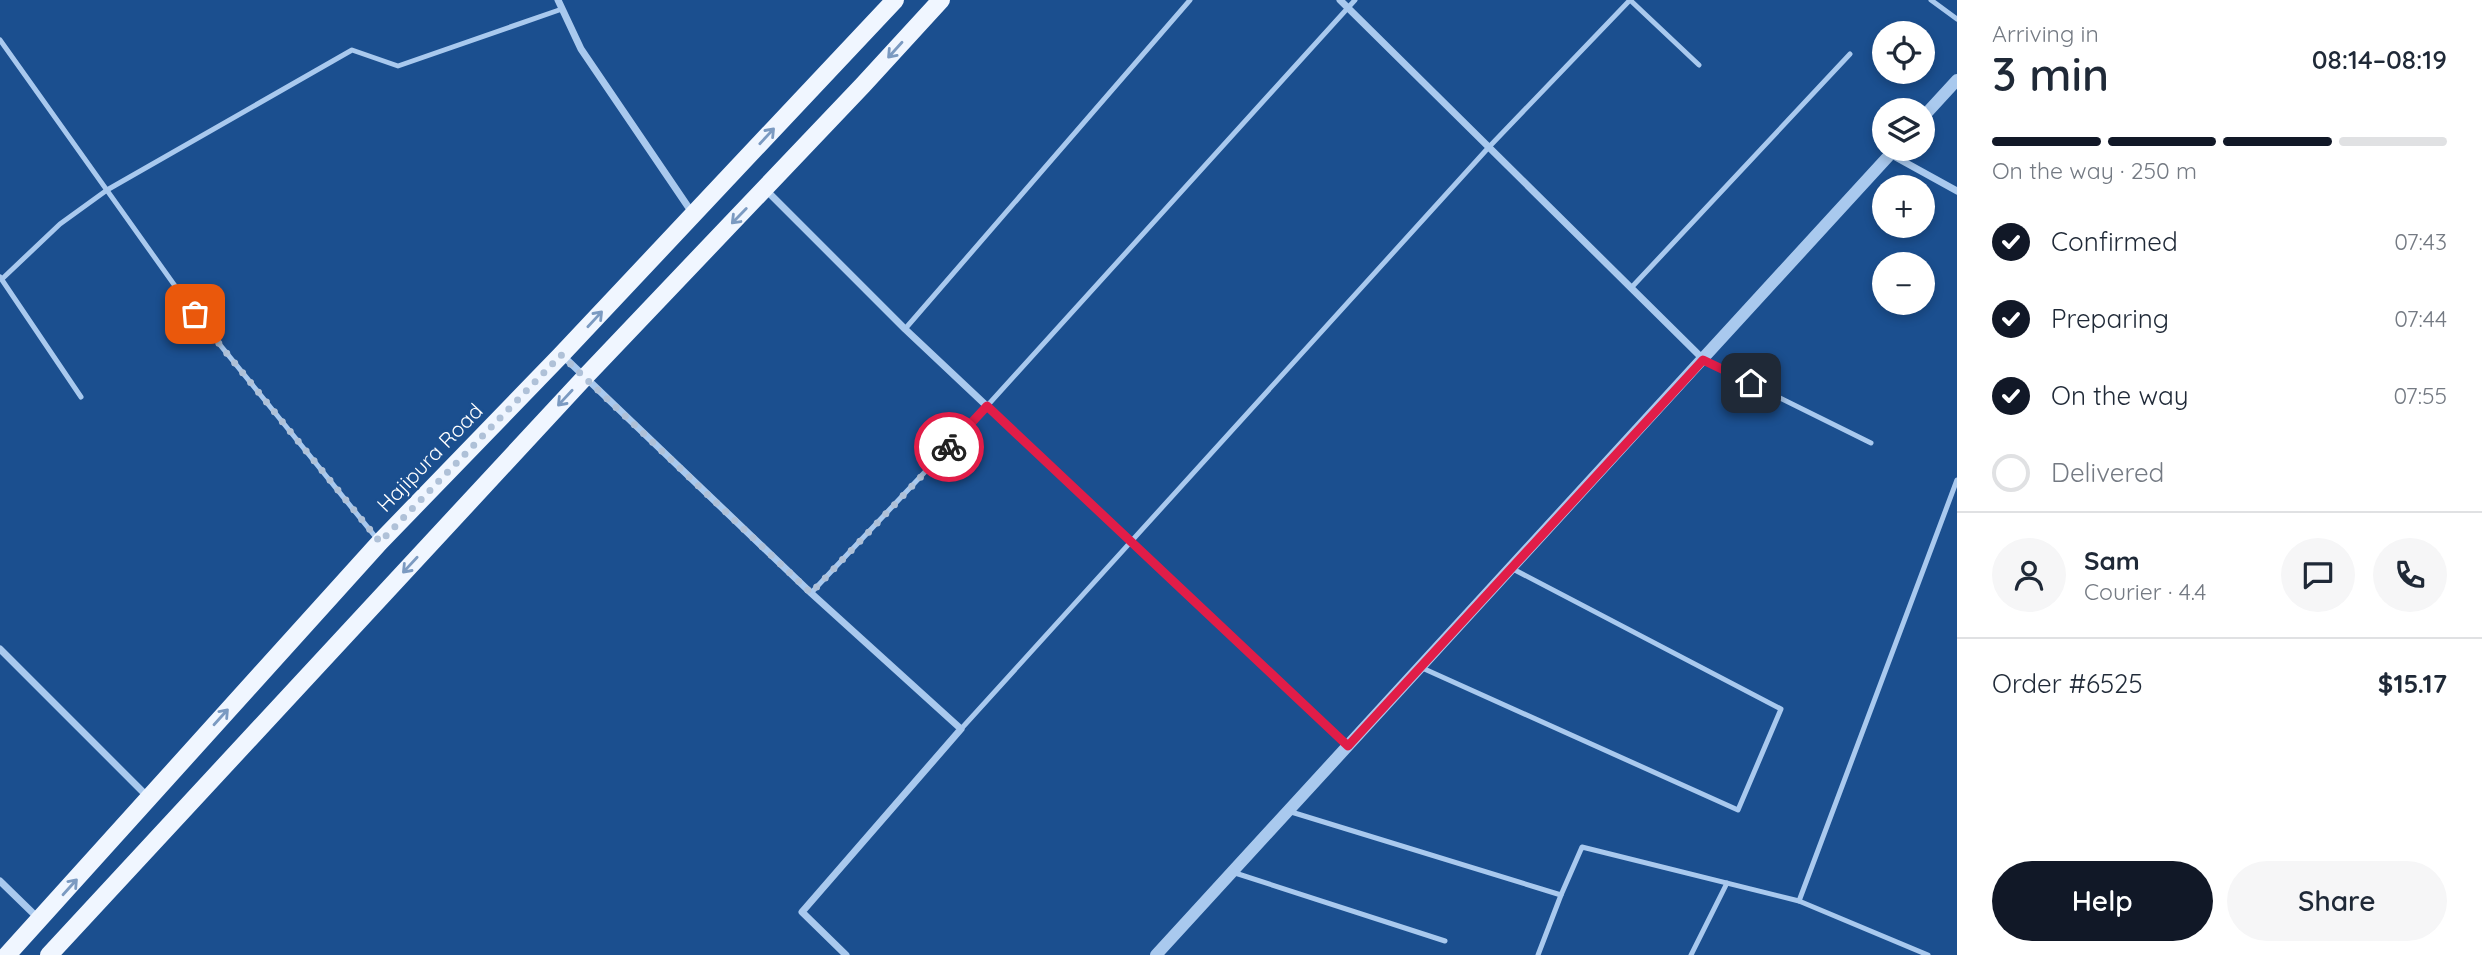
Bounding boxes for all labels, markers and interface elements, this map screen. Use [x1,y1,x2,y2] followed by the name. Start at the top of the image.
[1992,19,2099,48] text: Arriving in
[1872,21,1935,315] map controls
[1872,21,1935,84] button: locate
[887,41,903,59] one-way arrow
[2312,43,2447,76] text: 08:14–08:19
[1992,45,2109,103] text: 3 min
[1872,98,1935,161] button: layers
[759,128,776,145] one-way arrow
[1992,156,2197,185] text: On the way · 250 m
[1872,175,1935,238] button: +
[730,207,747,224] one-way arrow
[1992,223,2030,261] icon: check
[2051,225,2178,258] text: Confirmed
[2394,227,2447,256] text: 07:43
[1872,252,1935,315] button: −
[165,284,225,344] pin
[176,295,214,333] icon: bag
[1992,300,2030,338] icon: check
[2051,302,2169,335] text: Preparing
[2394,304,2447,333] text: 07:44
[586,311,603,328] one-way arrow
[1721,353,1781,413] pin
[1732,364,1770,402] icon: home
[1992,377,2030,415] icon: check
[2051,379,2189,412] text: On the way
[2393,381,2447,410] text: 07:55
[557,389,573,407] one-way arrow
[371,398,488,517] street label: Hajipura Road
[914,412,984,482] courier
[930,428,968,466] icon: bike
[2051,456,2164,489] text: Delivered
[1992,538,2066,612] button: person
[2281,538,2355,612] button: chat
[2373,538,2447,612] button: phone
[2084,544,2140,577] text: Sam
[402,556,419,573] one-way arrow
[2084,577,2206,606] text: Courier · 4.4
[1992,667,2143,700] text: Order #6525
[2378,667,2447,700] text: $15.17
[213,708,229,726] one-way arrow
[1992,861,2213,941] button: Help
[2227,861,2447,941] button: Share
[61,879,78,896] one-way arrow

